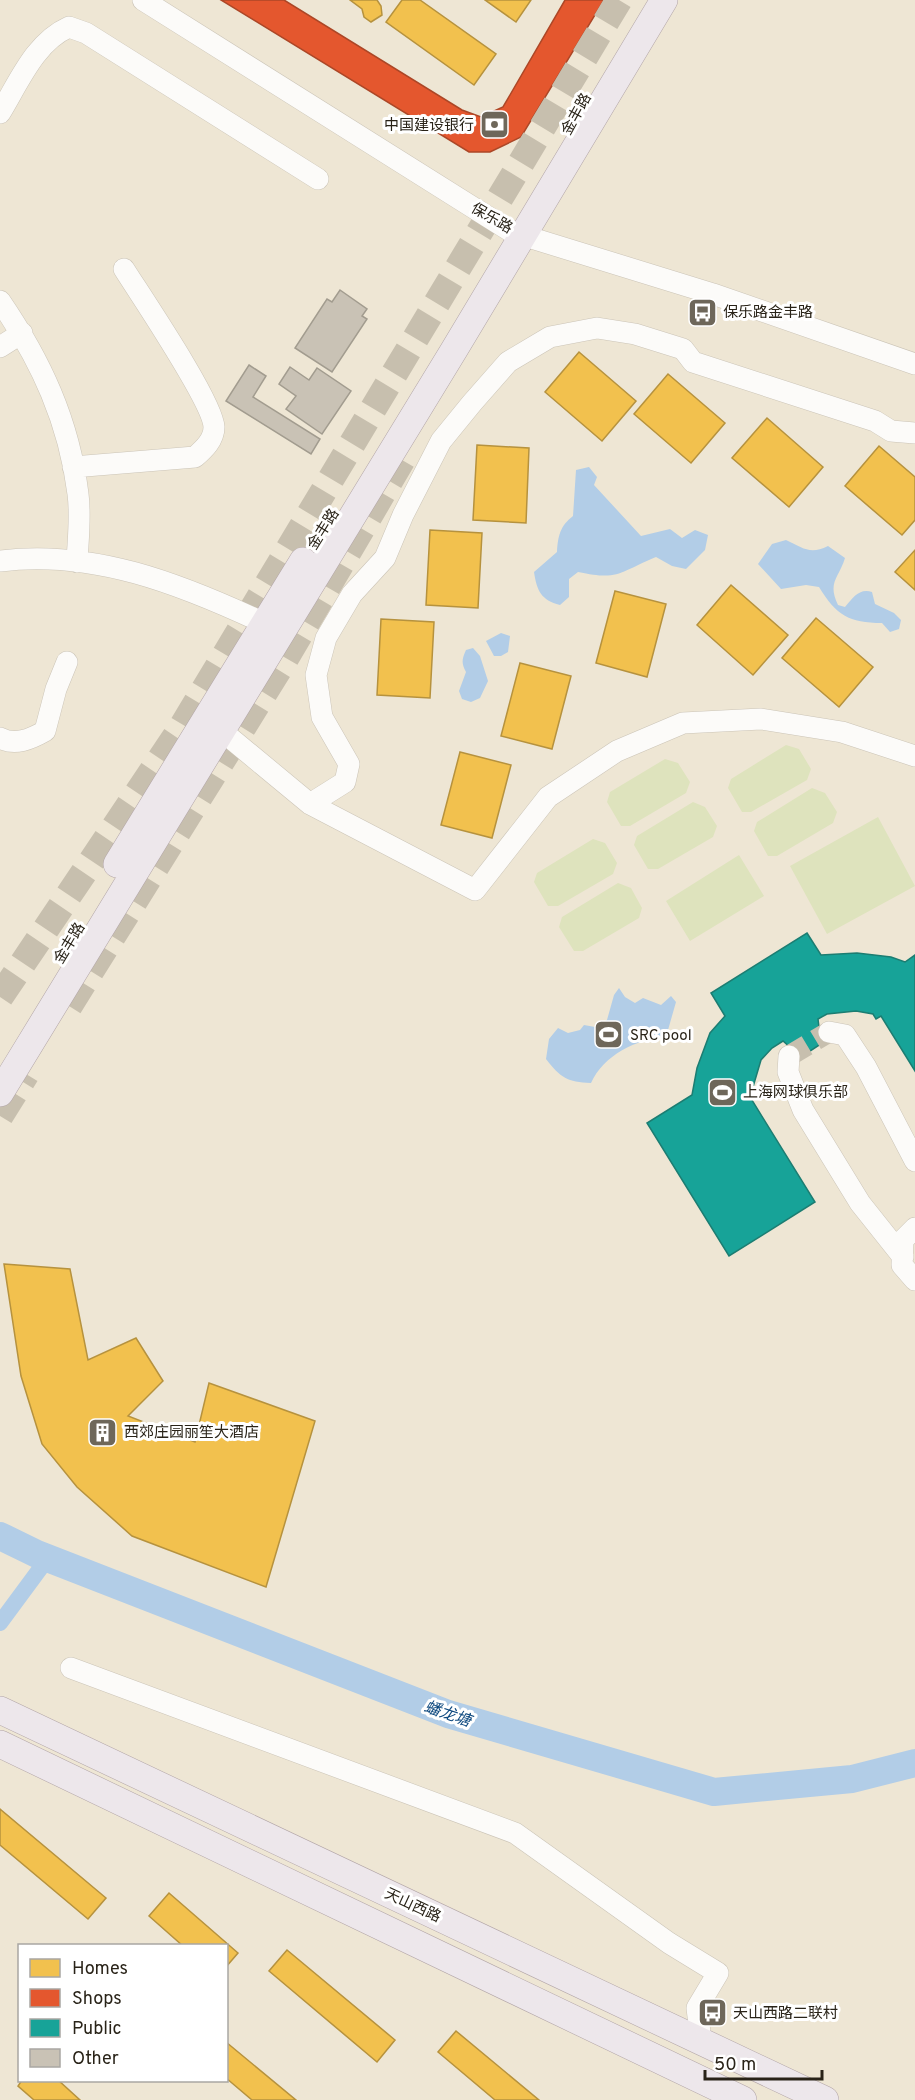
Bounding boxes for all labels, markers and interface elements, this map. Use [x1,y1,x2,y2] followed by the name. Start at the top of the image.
[558,90,597,139] street label: 金丰路
[479,109,511,141] bank icon: 中国建设银行
[384,117,474,136] place label: 中国建设银行
[467,200,515,239] street label: 保乐路
[686,296,718,328] bus stop icon: 保乐路金丰路
[723,304,813,323] place label: 保乐路金丰路
[304,506,344,554] street label: 金丰路
[51,920,90,968] street label: 金丰路
[593,1019,625,1051] sports icon: SRC pool
[630,1027,692,1046] place label: SRC pool
[706,1076,738,1108] sports icon: 上海网球俱乐部
[743,1084,848,1103] place label: 上海网球俱乐部
[87,1416,119,1448] building icon: 西郊庄园丽笙大酒店
[124,1424,259,1443] place label: 西郊庄园丽笙大酒店
[421,1698,476,1733] water label: 蟠龙塘
[381,1885,444,1928] street label: 天山西路
[18,1944,228,2082] legend
[72,1958,128,1981] text: Homes
[72,1988,122,2011] text: Shops
[696,1997,728,2029] bus stop icon: 天山西路二联村
[733,2004,838,2024] place label: 天山西路二联村
[72,2018,122,2041] text: Public
[705,2043,822,2081] scale bar
[72,2048,119,2071] text: Other
[714,2054,756,2077] text: 50 m

